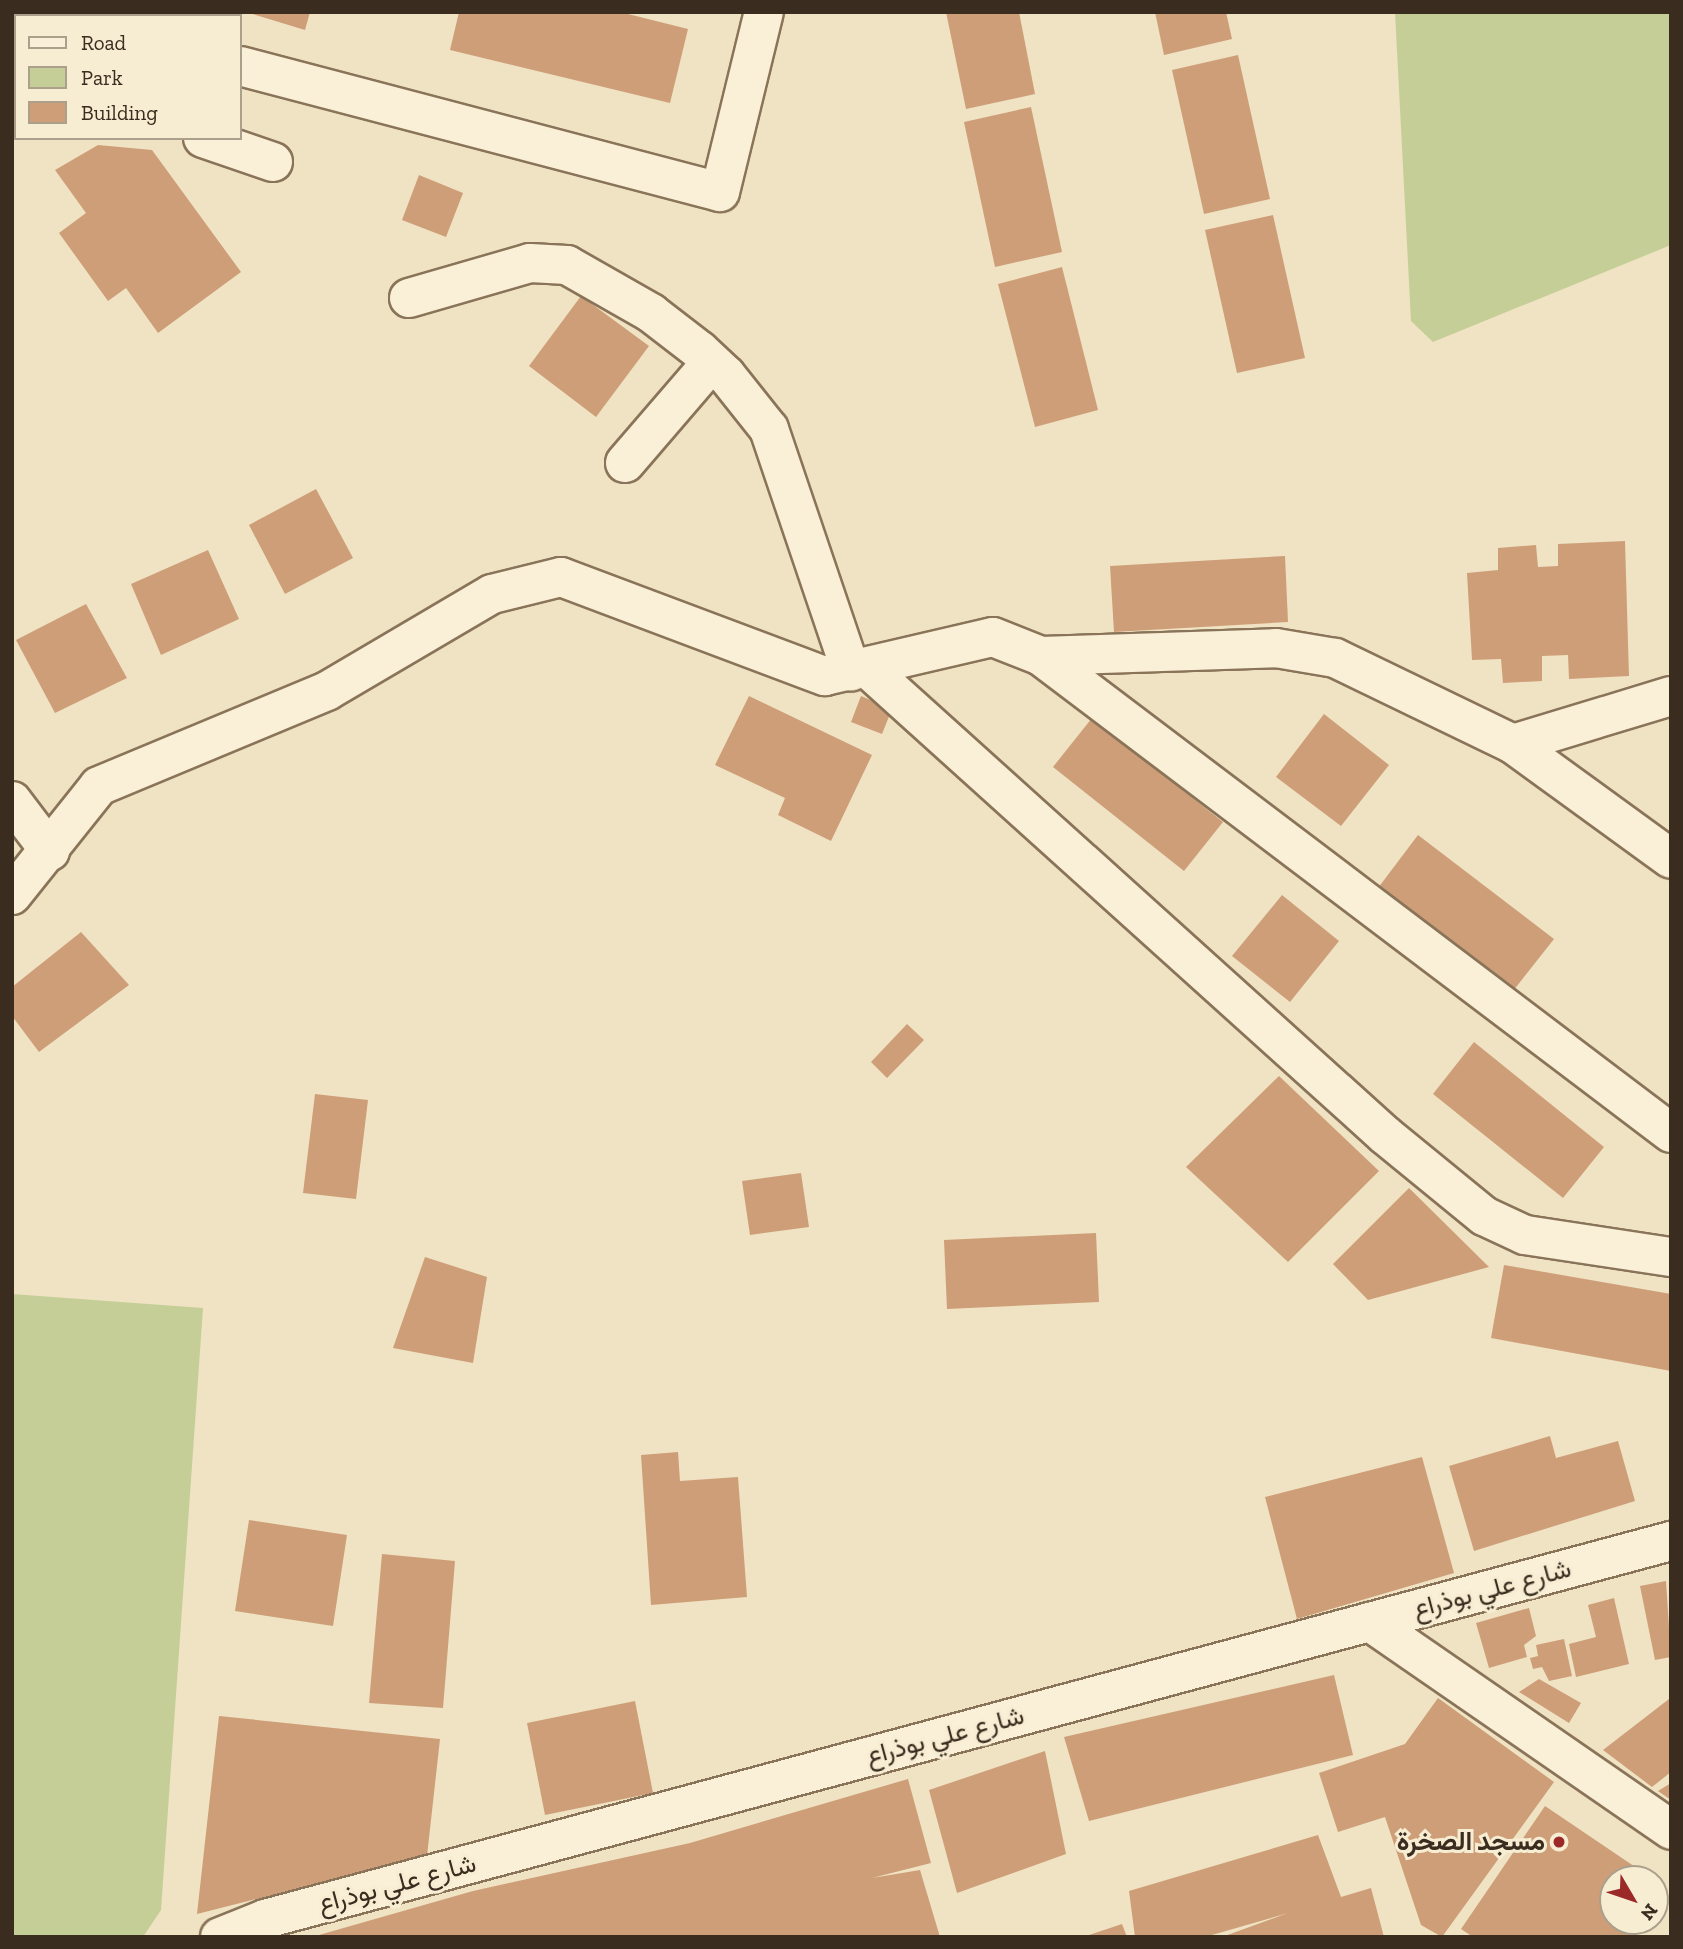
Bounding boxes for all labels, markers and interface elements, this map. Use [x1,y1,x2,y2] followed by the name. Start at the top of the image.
[14,14,242,140] legend
[81,30,126,55] text: Road
[81,65,123,90] text: Park
[81,100,158,125] text: Building
[1409,1553,1575,1625] street label: شارع علي بوذراع
[862,1700,1028,1772] street label: شارع علي بوذراع
[1397,1826,1545,1858] place label: مسجد الصخرة
[1551,1834,1567,1850] marker: مسجد الصخرة
[314,1848,480,1920] street label: شارع علي بوذراع
[1599,1865,1669,1935] north arrow
[1636,1899,1663,1925] text: N

